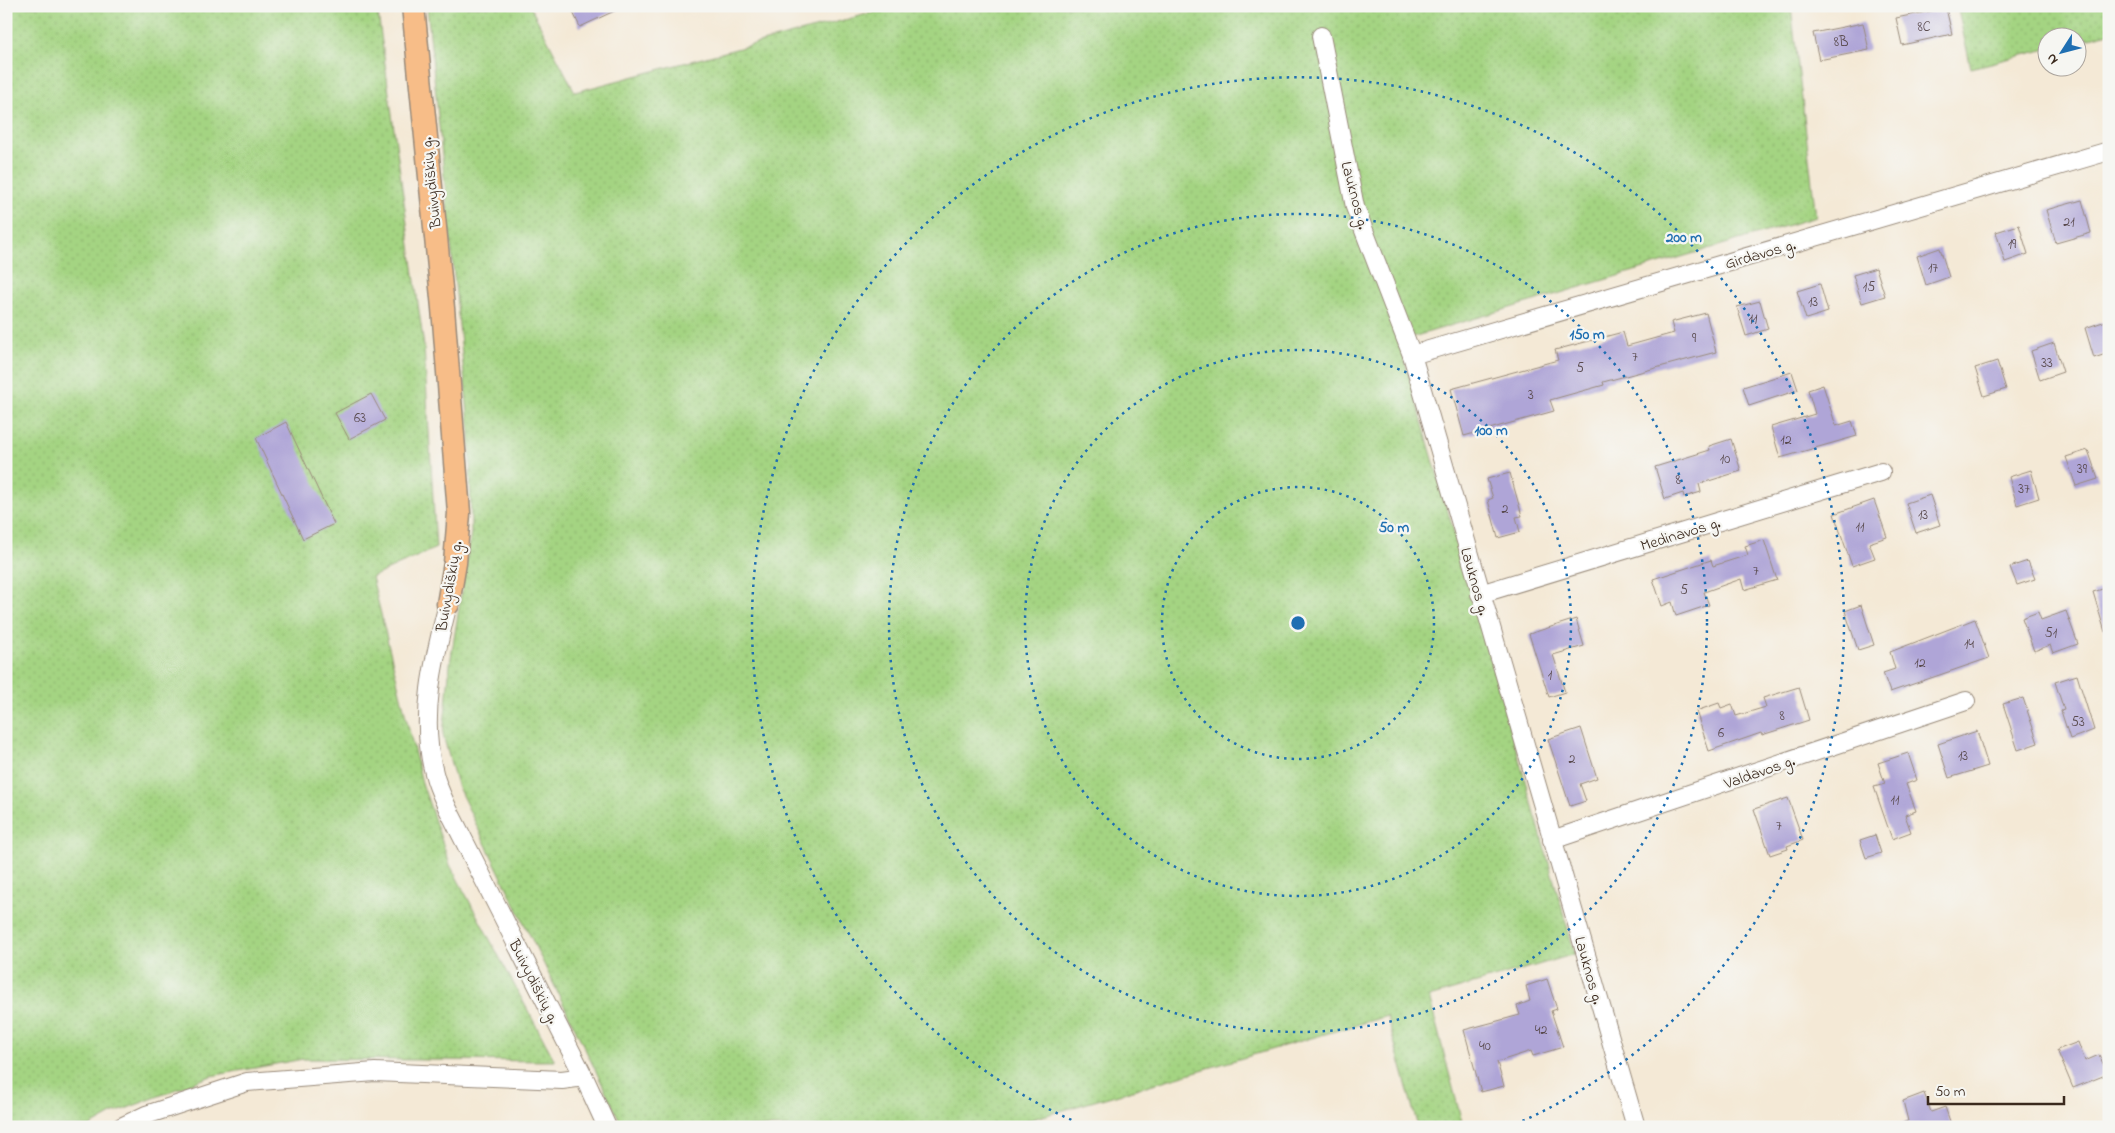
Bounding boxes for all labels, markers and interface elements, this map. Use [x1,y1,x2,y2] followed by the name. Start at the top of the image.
[1918,17,1931,38] house number: 8C
[2038,28,2088,78] north arrow
[1834,32,1848,53] house number: 8B
[2041,49,2064,69] text: N
[415,136,449,231] street label: Buivydiškių g.
[1333,159,1375,232] street label: Lauknos g.
[2063,212,2075,233] house number: 21
[1665,227,1702,249] text: 200 m
[1722,233,1799,276] street label: Girdavos g.
[2008,234,2017,255] house number: 19
[1928,258,1938,279] house number: 17
[1863,277,1875,298] house number: 15
[1808,292,1818,313] house number: 13
[1749,309,1758,330] house number: 11
[1569,324,1605,346] text: 150 m
[1692,328,1697,349] house number: 9
[1632,347,1638,368] house number: 7
[2041,353,2053,374] house number: 33
[1576,358,1584,379] house number: 5
[1528,385,1534,406] house number: 3
[354,408,366,429] house number: 63
[1474,420,1508,442] text: 100 m
[1780,430,1792,451] house number: 12
[1720,449,1730,470] house number: 10
[2077,459,2088,480] house number: 39
[1675,470,1681,491] house number: 8
[2018,479,2030,500] house number: 37
[1502,499,1509,520] house number: 2
[1918,505,1928,526] house number: 13
[1638,511,1723,558] street label: Medinavos g.
[1379,517,1410,539] text: 50 m
[1856,517,1865,538] house number: 11
[430,539,470,635] street label: Buivydiškių g.
[1453,545,1495,618] street label: Lauknos g.
[1753,561,1759,582] house number: 7
[1680,580,1688,601] house number: 5
[1289,614,1307,632] centre of rings
[2045,623,2058,644] house number: 51
[1964,634,1974,655] house number: 14
[1914,653,1926,674] house number: 12
[1548,665,1553,686] house number: 1
[1779,706,1785,727] house number: 8
[2071,712,2085,733] house number: 53
[1718,723,1724,744] house number: 6
[1958,746,1968,767] house number: 13
[1569,749,1576,770] house number: 2
[1720,750,1798,797] street label: Valdavos g.
[1891,790,1900,811] house number: 11
[1776,816,1782,837] house number: 7
[1567,934,1609,1007] street label: Lauknos g.
[501,935,565,1028] street label: Buivydiškių g.
[1535,1020,1547,1041] house number: 42
[1479,1036,1491,1057] house number: 40
[1928,1073,2064,1105] scale bar
[1935,1081,1966,1103] text: 50 m

